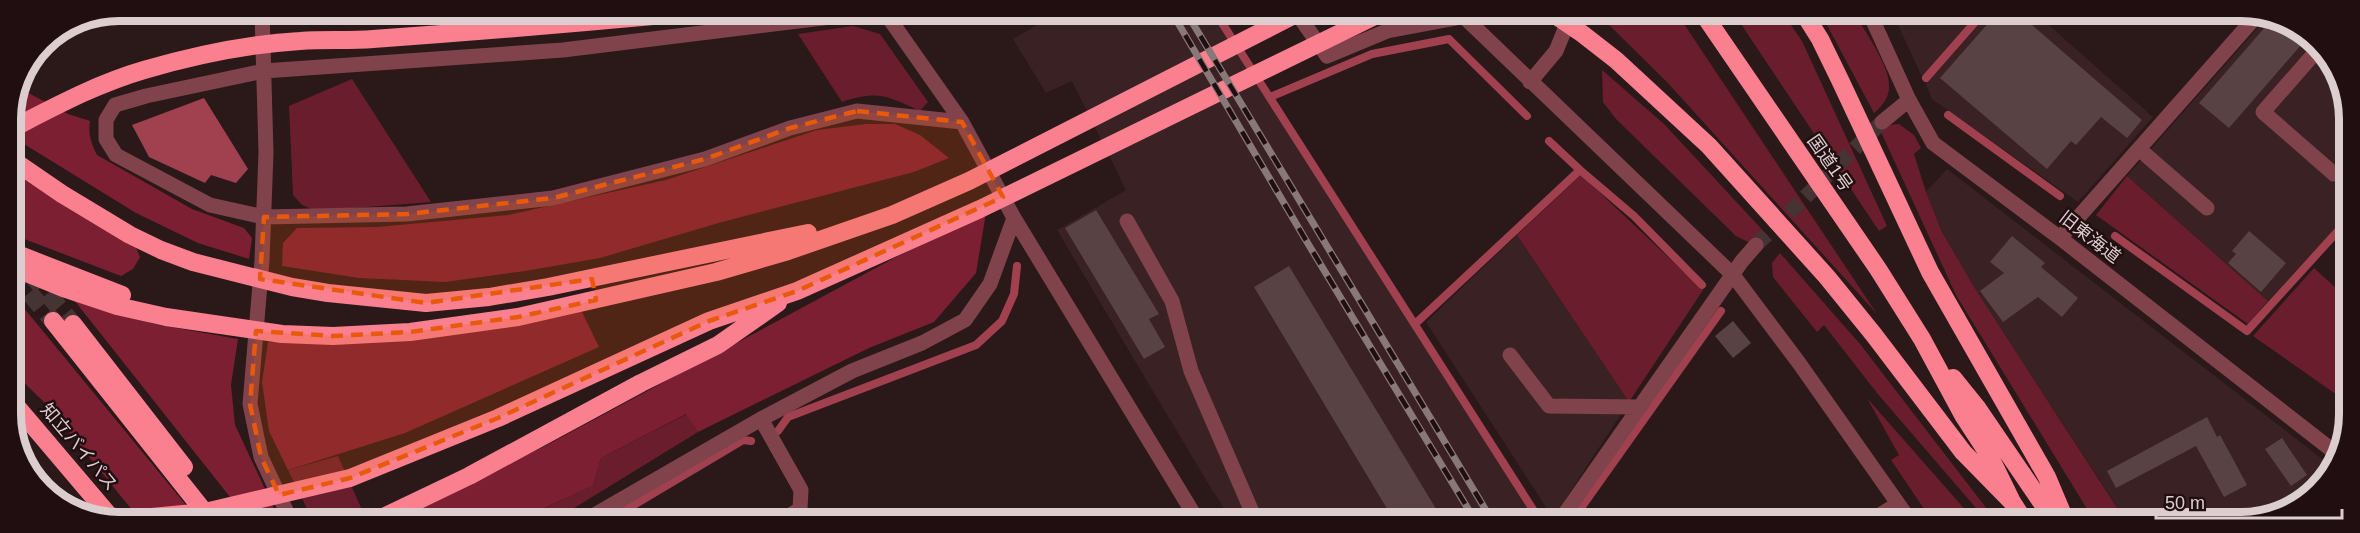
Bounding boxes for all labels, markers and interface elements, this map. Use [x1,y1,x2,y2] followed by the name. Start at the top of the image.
[1803,131,1857,195] street label: 国道1号
[2055,207,2125,267] street label: 旧東海道
[37,399,121,495] street label: 知立バイパス
[2156,482,2342,520] scale bar
[2165,493,2205,513] text: 50 m

